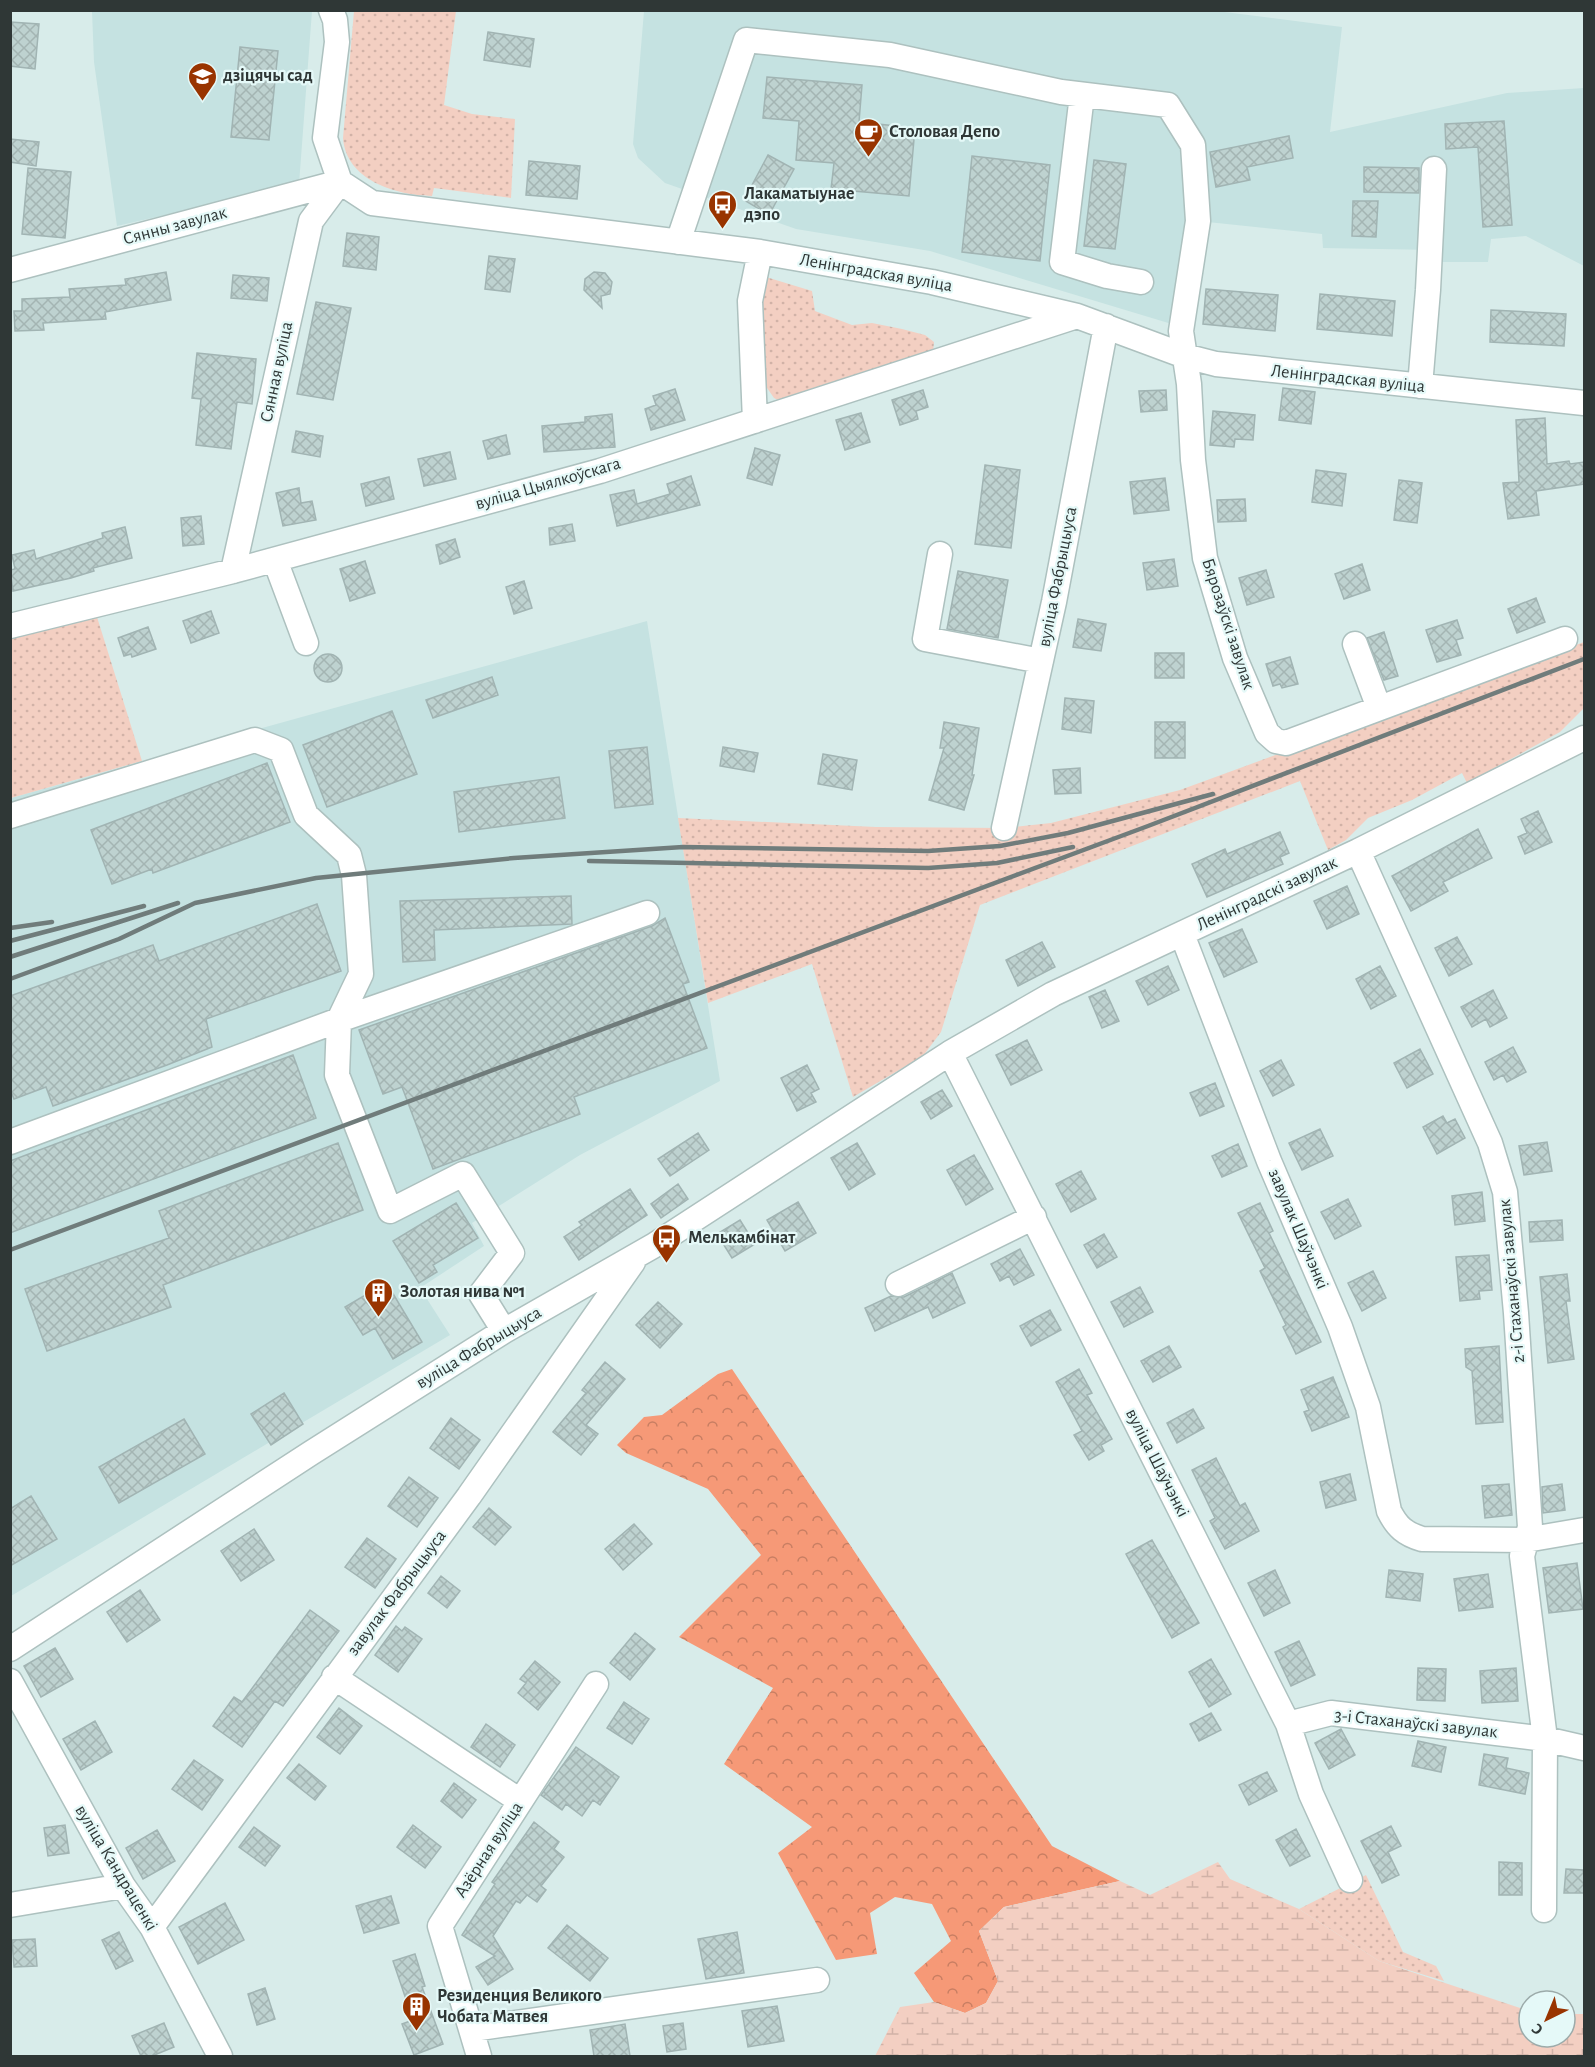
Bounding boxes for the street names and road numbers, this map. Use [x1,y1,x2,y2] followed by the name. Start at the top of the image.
[121,203,230,248] street label: Сянны завулак
[798,251,954,295] street label: Ленінградская вуліца
[258,320,296,424] street label: Сянная вуліца
[1270,362,1426,396] street label: Ленінградская вуліца
[473,455,623,513] street label: вуліца Цыялкоўскага
[1035,505,1080,649] street label: вуліца Фабрыцыуса
[1198,556,1258,693] street label: Бярозаўскі завулак
[1194,853,1341,934] street label: Ленінградскі завулак
[1265,1166,1331,1292] street label: завулак Шаўчэнкі
[1496,1198,1528,1364] street label: 2-і Стаханаўскі завулак
[413,1303,545,1392] street label: вуліца Фабрыцыуса
[1122,1406,1192,1520] street label: вуліца Шаўчэнкі
[343,1526,450,1659] street label: завулак Фабрыцыуса
[1334,1706,1499,1742] street label: 3-і Стаханаўскі завулак
[451,1799,527,1901] street label: Азёрная вуліца
[71,1802,161,1934] street label: вуліца Кандраценкі

